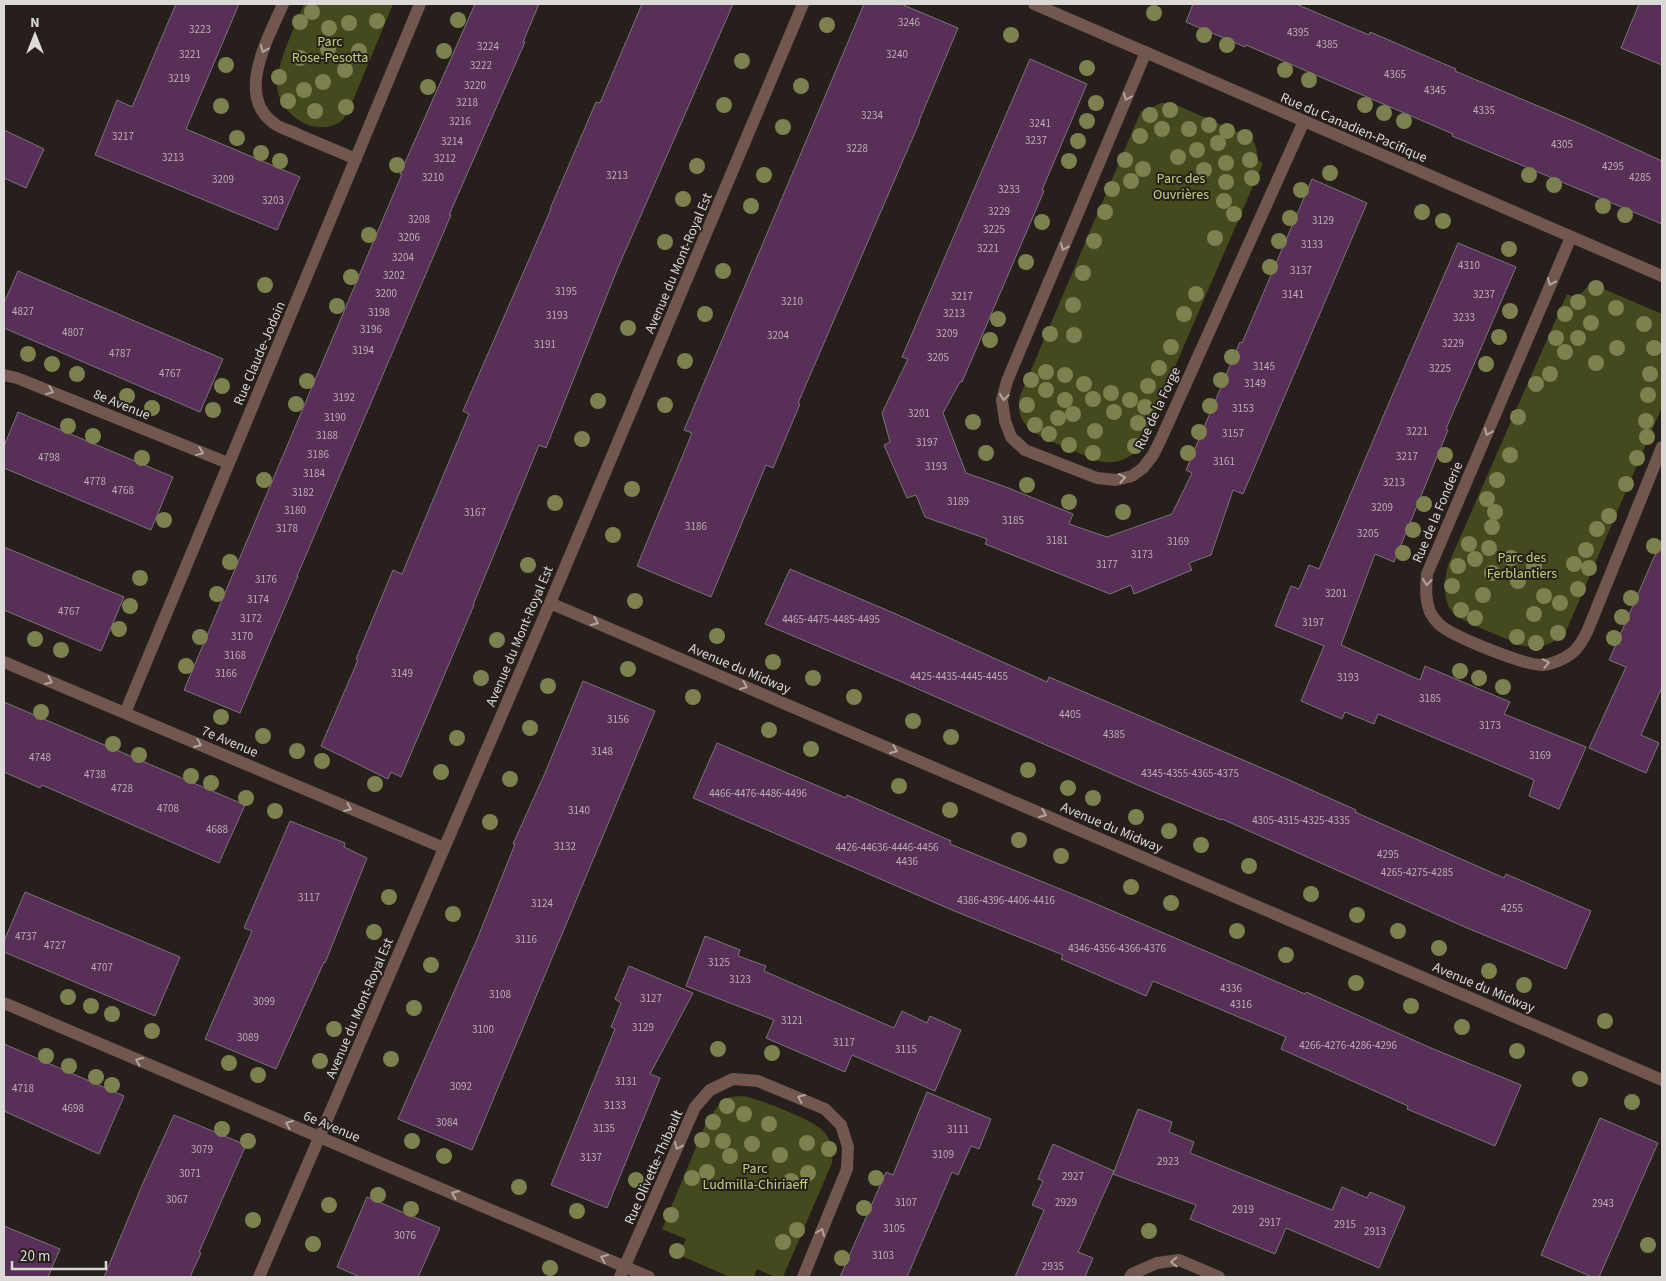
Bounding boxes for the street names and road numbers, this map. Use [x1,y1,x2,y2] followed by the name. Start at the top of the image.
[1277,88,1430,168] street label: Rue du Canadien-Pacifique
[640,190,718,337] street label: Avenue du Mont-Royal Est
[229,298,291,409] street label: Rue Claude-Jodoin
[1130,364,1186,453] street label: Rue de la Forge
[90,384,153,425] street label: 8e Avenue
[1408,459,1468,566] street label: Rue de la Fonderie
[481,563,559,710] street label: Avenue du Mont-Royal Est
[686,638,794,700] street label: Avenue du Midway
[198,721,261,763] street label: 7e Avenue
[1058,797,1166,859] street label: Avenue du Midway
[321,935,399,1082] street label: Avenue du Mont-Royal Est
[1430,957,1538,1019] street label: Avenue du Midway
[300,1106,363,1148] street label: 6e Avenue
[620,1107,688,1228] street label: Rue Olivette-Thibault

